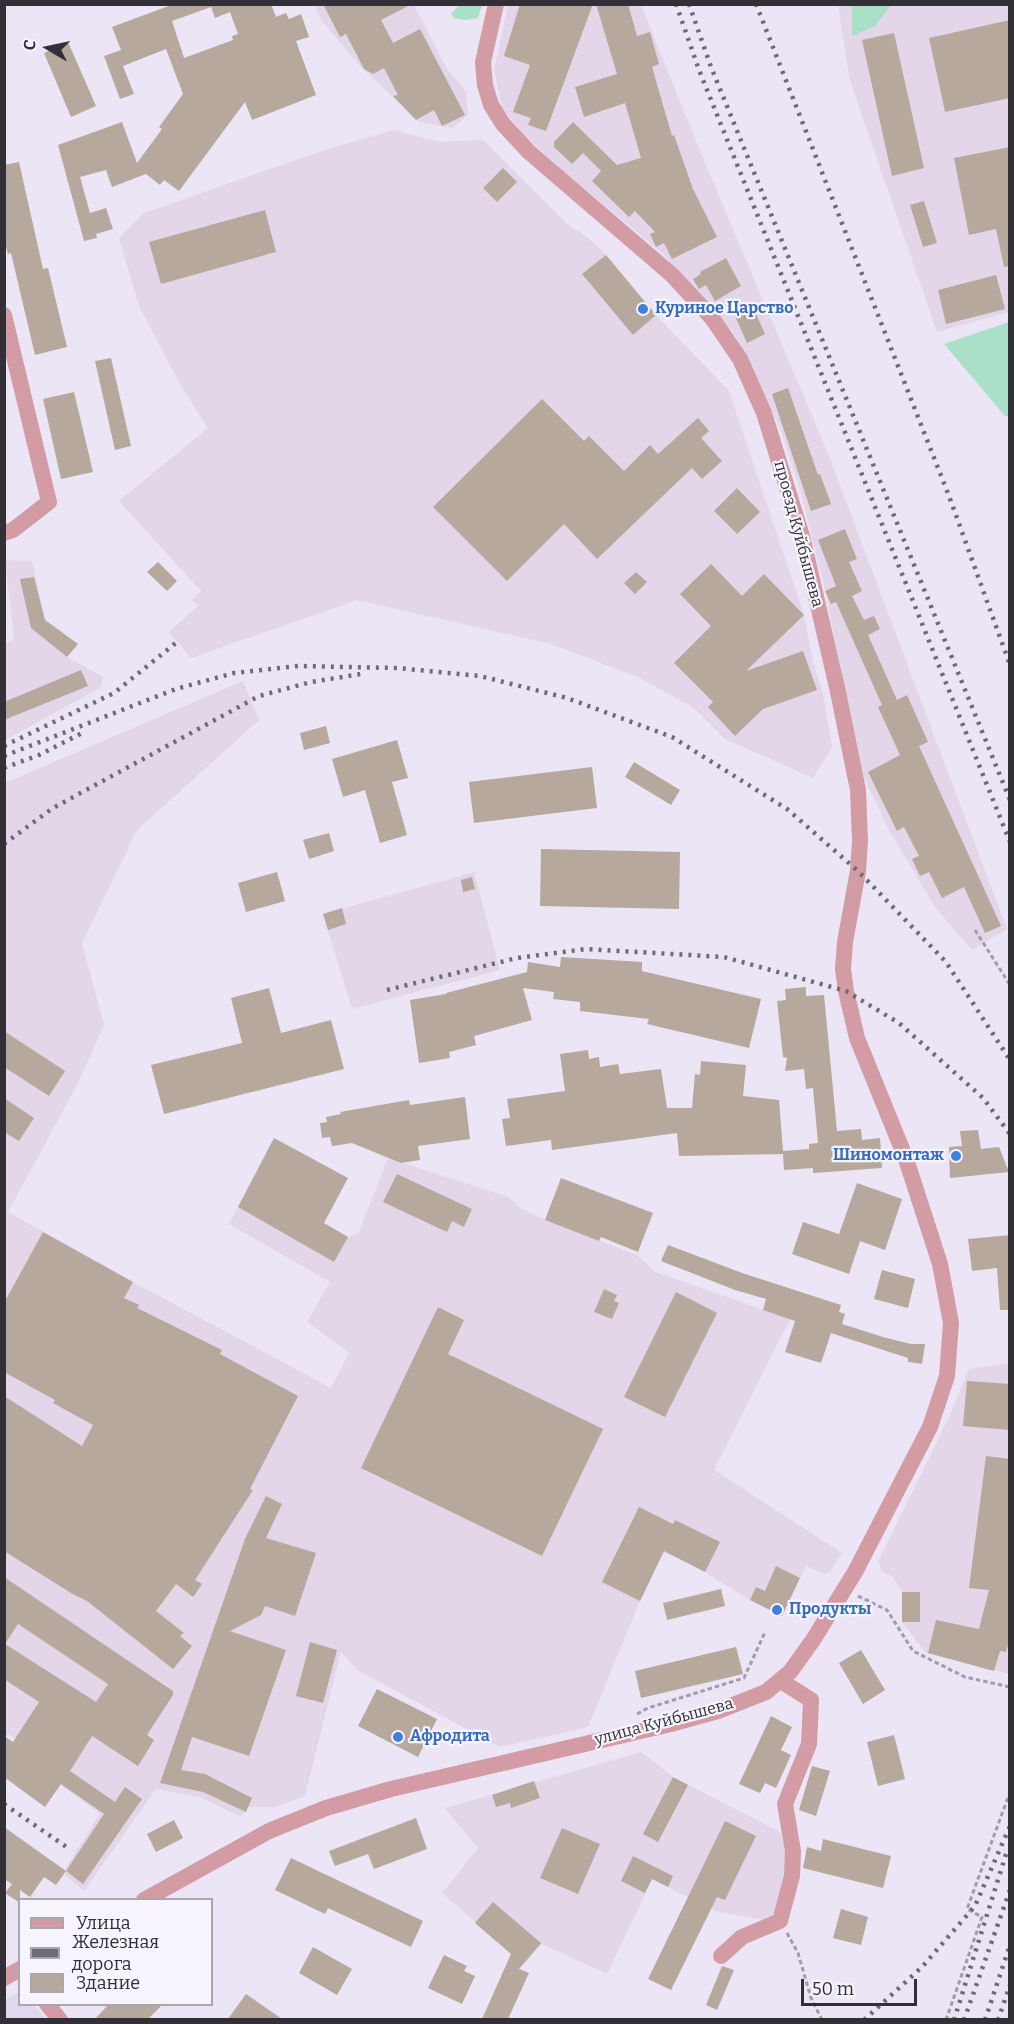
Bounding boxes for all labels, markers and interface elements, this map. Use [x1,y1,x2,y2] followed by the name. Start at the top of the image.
[18,18,78,78] north arrow
[20,39,40,52] text: С
[655,299,793,319] place label: Куриное Царство
[636,302,650,316] marker: Куриное Царство
[769,459,827,609] street label: проезд Куйбышева
[833,1146,944,1166] place label: Шиномонтаж
[949,1149,963,1163] marker: Шиномонтаж
[789,1600,871,1620] place label: Продукты
[770,1603,784,1617] marker: Продукты
[593,1694,735,1750] street label: улица Куйбышева
[410,1727,490,1747] place label: Афродита
[391,1730,405,1744] marker: Афродита
[18,1898,213,2006] legend
[76,1912,131,1934] text: Улица
[72,1931,159,1975] text: Железная дорога
[804,1967,920,2005] scale bar
[76,1972,140,1994] text: Здание
[812,1978,854,2000] text: 50 m

